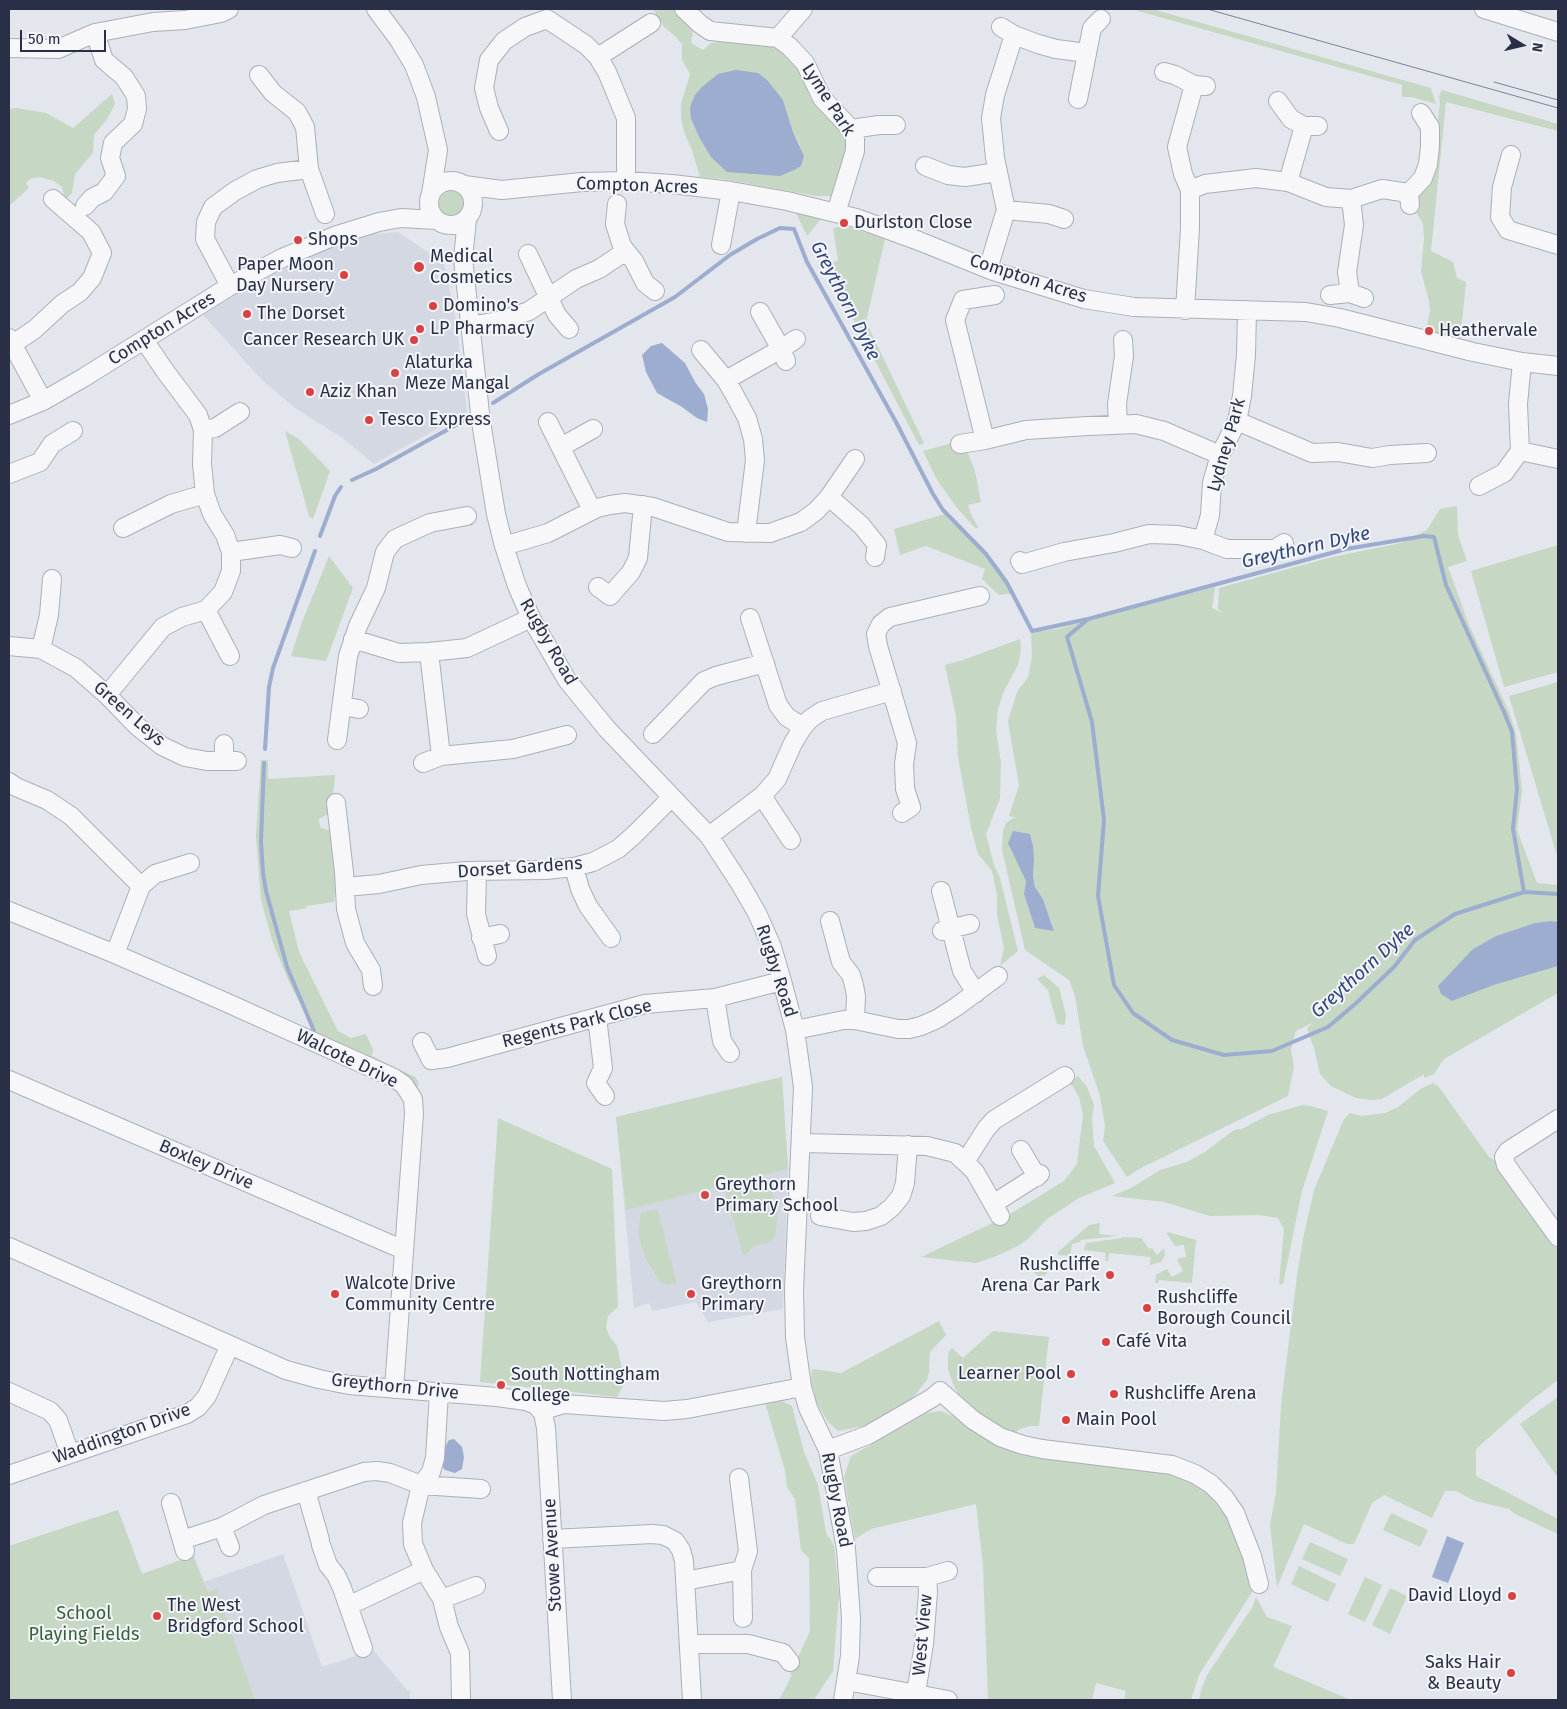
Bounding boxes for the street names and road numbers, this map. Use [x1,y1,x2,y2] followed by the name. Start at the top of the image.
[797,60,859,140] street label: Lyme Park
[576,173,698,199] street label: Compton Acres
[967,250,1089,308] street label: Compton Acres
[105,288,219,370] street label: Compton Acres
[1203,396,1251,494] street label: Lydney Park
[515,595,581,689] street label: Rugby Road
[89,677,169,751] street label: Green Leys
[457,853,583,883] street label: Dorset Gardens
[751,922,801,1020] street label: Rugby Road
[500,995,654,1053] street label: Regents Park Close
[292,1025,402,1093] street label: Walcote Drive
[155,1135,257,1195] street label: Boxley Drive
[330,1370,460,1404] street label: Greythorn Drive
[50,1399,194,1469] street label: Waddington Drive
[816,1451,856,1549] street label: Rugby Road
[539,1498,567,1612] street label: Stowe Avenue
[909,1593,937,1677] street label: West View

